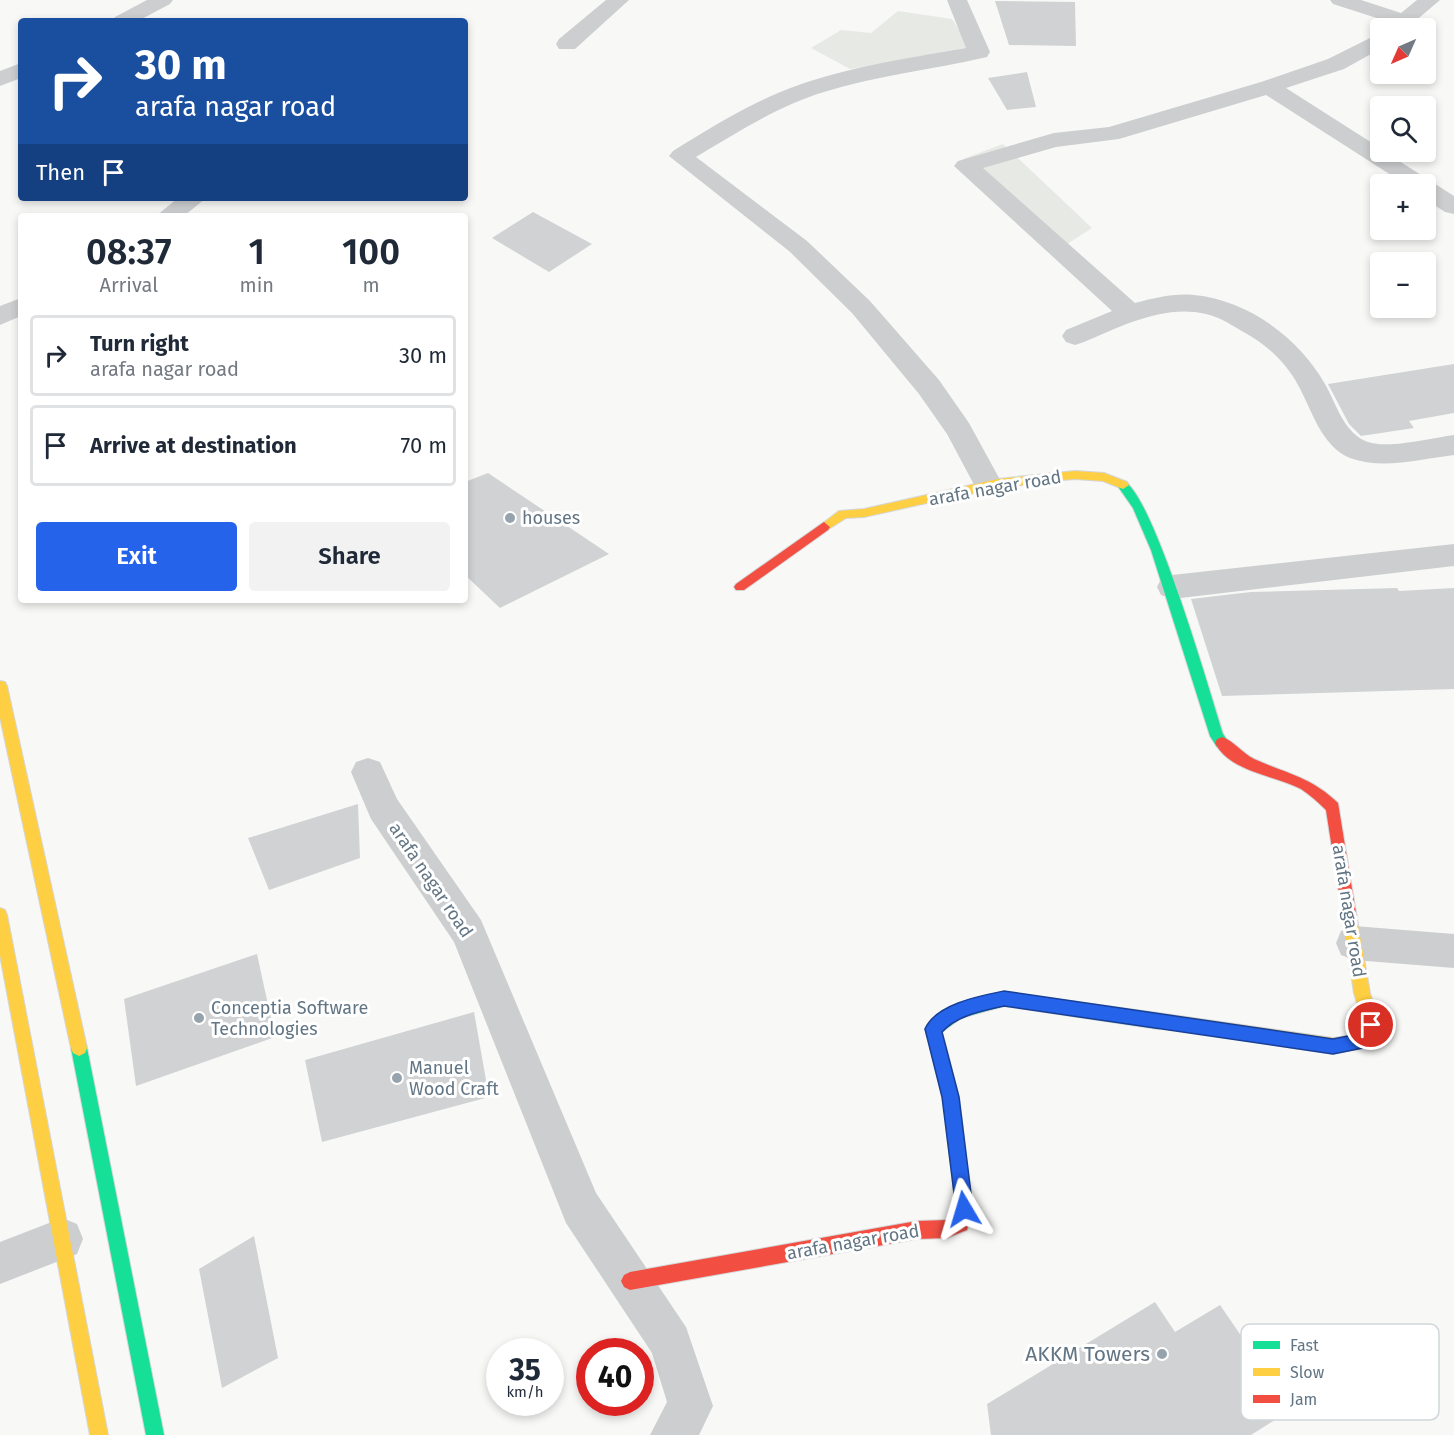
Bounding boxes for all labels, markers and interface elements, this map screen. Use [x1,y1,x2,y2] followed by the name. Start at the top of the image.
[1370,18,1436,84] north arrow
[1370,18,1436,318] map controls
[135,40,227,90] text: 30 m
[36,42,114,120] icon: right
[135,91,336,123] text: arafa nagar road
[1370,96,1436,162] button: search
[97,156,130,189] icon: arrive
[36,159,85,186] text: Then
[1370,174,1436,240] button: +
[86,230,172,274] text: 08:37
[249,230,265,274] text: 1
[342,230,400,274] text: 100
[1370,252,1436,318] button: −
[99,273,158,297] text: Arrival
[240,273,274,297] text: min
[362,273,380,297] text: m
[90,330,189,357] text: Turn right
[39,339,72,372] icon: right
[399,342,447,369] text: 30 m
[90,357,239,381] text: arafa nagar road
[39,429,72,462] icon: arrive
[90,432,297,459] text: Arrive at destination
[401,432,447,459] text: 70 m
[927,466,1063,510] street label: arafa nagar road
[522,507,580,529] place label: houses
[503,511,517,525] marker: houses
[36,522,237,591] button: Exit
[249,522,450,591] button: Share
[384,818,478,942] street label: arafa nagar road
[1328,843,1370,979] street label: arafa nagar road
[211,997,368,1040] place label: Conceptia Software Technologies
[1345,999,1396,1050] pin
[1354,1008,1387,1041] icon: arrive
[192,1011,206,1025] marker: Conceptia Software Technologies
[409,1057,499,1100] place label: Manuel Wood Craft
[390,1071,404,1085] marker: Manuel Wood Craft
[932,1177,996,1241] position arrow
[785,1220,921,1264] street label: arafa nagar road
[1241,1324,1439,1420] legend
[1290,1336,1319,1355] text: Fast
[576,1338,654,1416] speed limit sign: 40
[1025,1341,1150,1367] place label: AKKM Towers
[1155,1347,1169,1361] marker: AKKM Towers
[509,1352,541,1388] text: 35
[1290,1363,1325,1382] text: Slow
[506,1383,544,1401] text: km/h
[1290,1390,1317,1409] text: Jam

